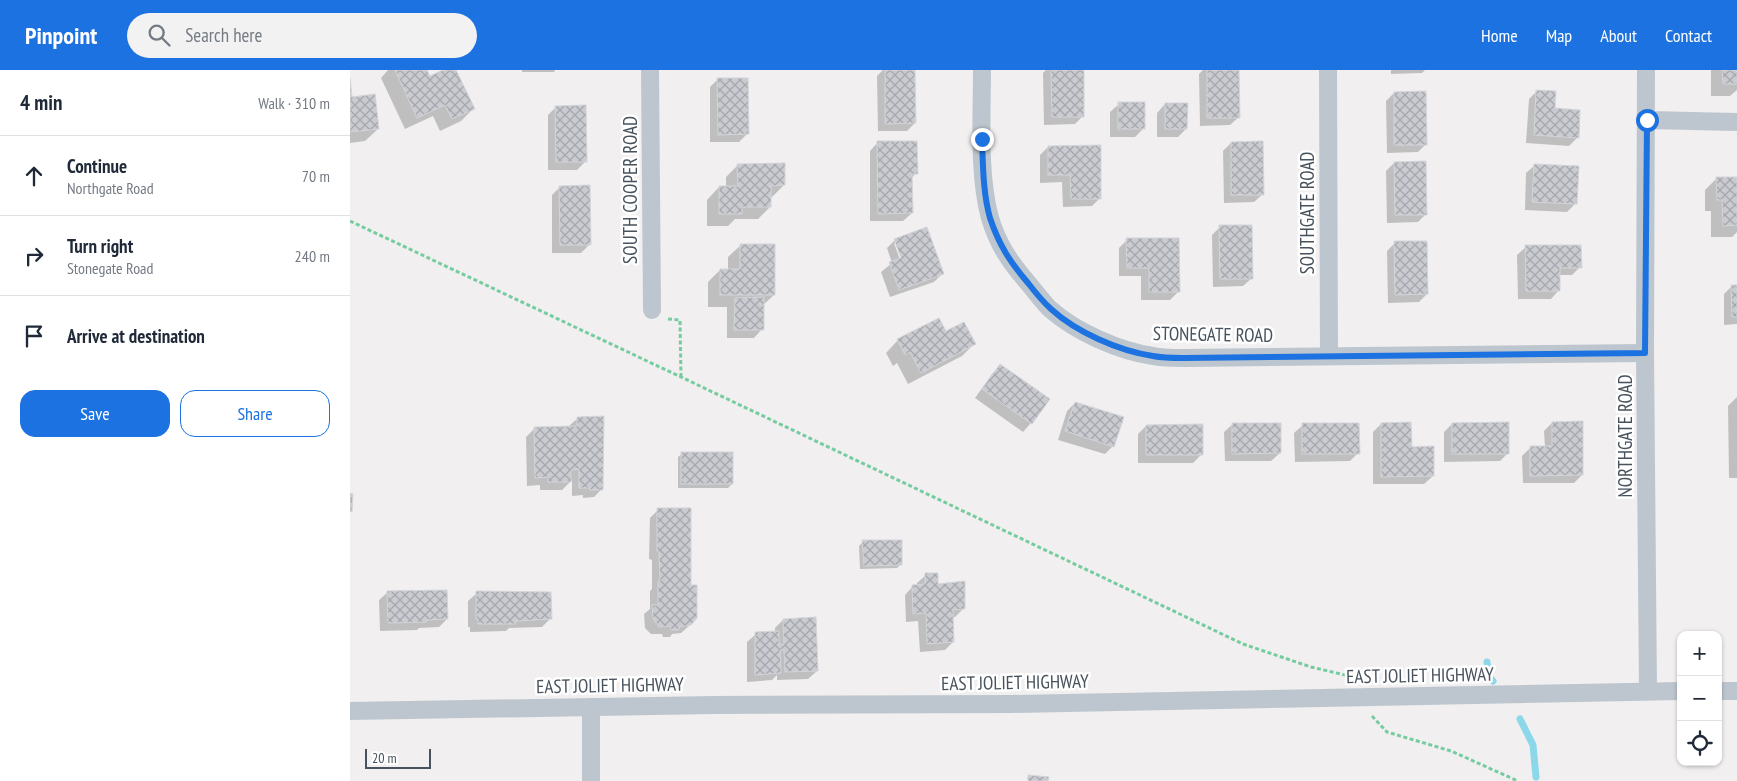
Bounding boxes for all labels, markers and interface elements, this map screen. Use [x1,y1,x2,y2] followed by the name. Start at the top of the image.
[127,13,477,58] search box
[25,20,97,51] text: Pinpoint
[145,21,173,49] icon: search
[185,23,262,47] text: Search here
[1481,24,1518,47] text: Home
[1546,24,1572,47] text: Map
[1600,24,1637,47] text: About
[1665,24,1712,47] text: Contact
[20,89,62,116] text: 4 min
[258,93,330,113] text: Walk · 310 m
[1636,109,1659,132] route start
[618,116,642,264] street label: SOUTH COOPER ROAD
[971,128,994,151] route end
[1295,152,1319,274] street label: SOUTHGATE ROAD
[67,154,127,178] text: Continue
[20,162,48,190] icon: ahead
[302,166,330,186] text: 70 m
[67,178,154,198] text: Northgate Road
[67,234,133,258] text: Turn right
[20,242,48,270] icon: right
[295,246,330,266] text: 240 m
[67,258,153,278] text: Stonegate Road
[1153,321,1273,347] street label: STONEGATE ROAD
[20,322,48,350] icon: arrive
[67,324,205,348] text: Arrive at destination
[1613,374,1637,498] street label: NORTHGATE ROAD
[20,390,170,437] button: Save
[180,390,330,437] button: Share
[1677,631,1722,766] map controls
[1677,631,1722,676] button: +
[1346,662,1494,688] street label: EAST JOLIET HIGHWAY
[941,669,1089,695] street label: EAST JOLIET HIGHWAY
[536,672,684,698] street label: EAST JOLIET HIGHWAY
[1677,676,1722,721] button: −
[1677,721,1722,766] button: locate
[365,746,431,769] scale bar
[372,749,397,767] text: 20 m

